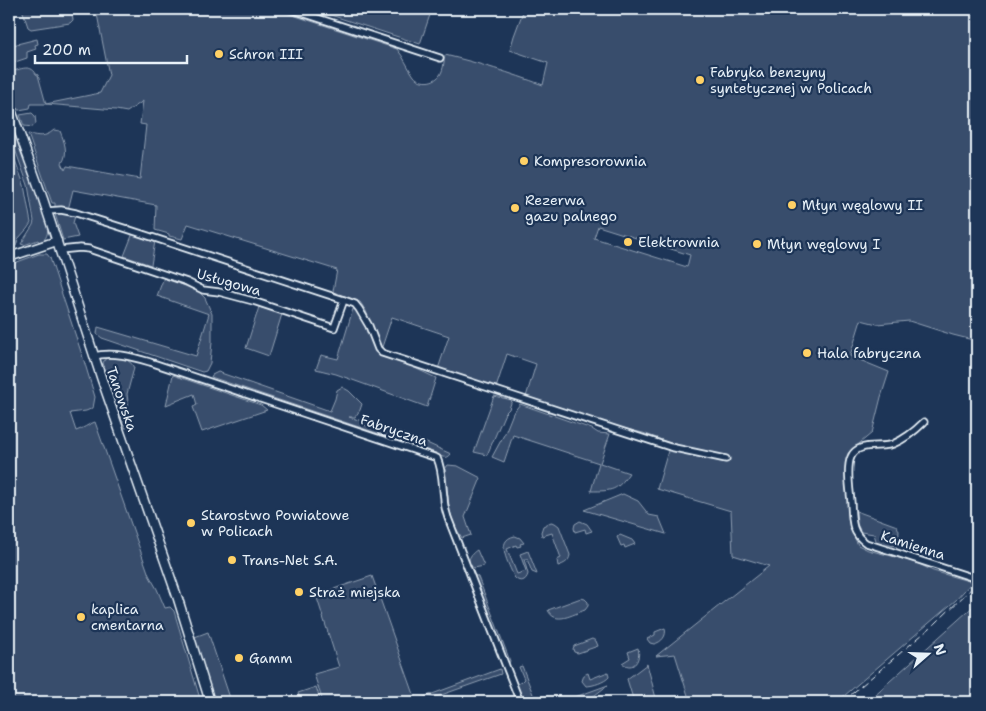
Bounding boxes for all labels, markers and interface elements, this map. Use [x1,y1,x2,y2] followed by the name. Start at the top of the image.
[35,32,188,64] scale bar
[42,40,91,60] text: 200 m
[229,45,303,63] place label: Schron III
[213,48,225,60] marker: Schron III
[710,63,872,97] place label: Fabryka benzyny syntetycznej w Policach
[694,74,706,86] marker: Fabryka benzyny syntetycznej w Policach
[534,152,647,170] place label: Kompresorownia
[518,155,530,167] marker: Kompresorownia
[525,191,617,225] place label: Rezerwa gazu palnego
[802,196,923,214] place label: Młyn węglowy II
[786,199,798,211] marker: Młyn węglowy II
[509,202,521,214] marker: Rezerwa gazu palnego
[638,233,720,251] place label: Elektrownia
[767,235,880,253] place label: Młyn węglowy I
[622,236,634,248] marker: Elektrownia
[751,238,763,250] marker: Młyn węglowy I
[195,264,264,300] street label: Usługowa
[817,344,921,362] place label: Hala fabryczna
[801,347,813,359] marker: Hala fabryczna
[103,364,142,434] street label: Tanowska
[358,410,430,450] street label: Fabryczna
[201,506,350,540] place label: Starostwo Powiatowe w Policach
[185,517,197,529] marker: Starostwo Powiatowe w Policach
[878,526,948,564] street label: Kamienna
[242,551,337,569] place label: Trans-Net S.A.
[226,554,238,566] marker: Trans-Net S.A.
[309,583,401,601] place label: Straż miejska
[293,586,305,598] marker: Straż miejska
[91,600,164,634] place label: kaplica cmentarna
[75,611,87,623] marker: kaplica cmentarna
[904,628,954,678] north arrow
[930,641,951,658] text: N
[249,649,292,667] place label: Gamm
[233,652,245,664] marker: Gamm

